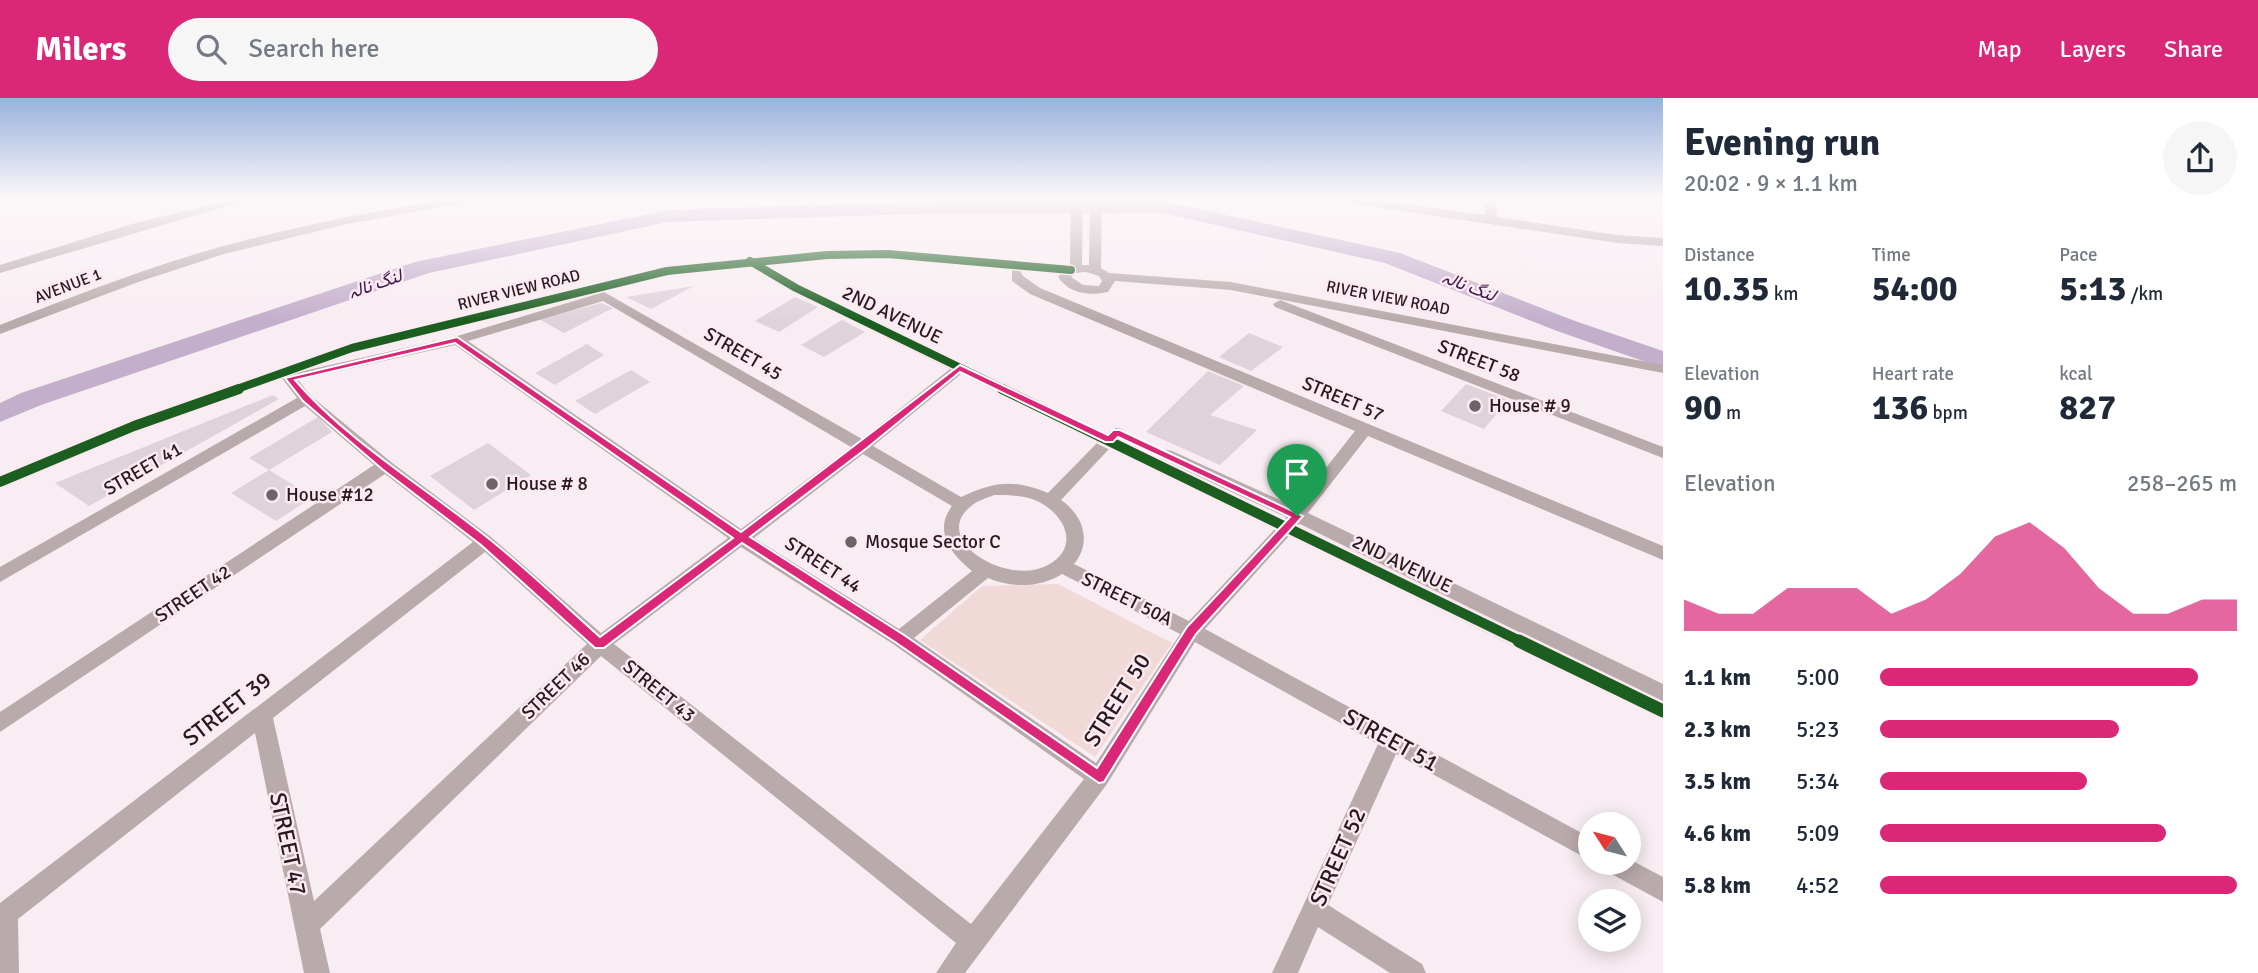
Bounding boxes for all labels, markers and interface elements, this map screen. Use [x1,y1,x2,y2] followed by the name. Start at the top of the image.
[168,18,658,81] search box
[35,29,126,70] text: Milers
[192,30,230,68] icon: search
[248,33,380,65] text: Search here
[1977,34,2022,64] text: Map
[2060,34,2126,64] text: Layers
[2164,34,2223,64] text: Share
[1684,119,1880,166] text: Evening run
[2163,121,2237,195] button: share
[1684,169,1858,198] text: 20:02 · 9 × 1.1 km
[1684,243,1755,267] text: Distance
[1872,243,1911,267] text: Time
[2059,243,2098,267] text: Pace
[32,264,104,308] street label: AVENUE 1
[345,264,407,303] water label: لنگ نالہ
[456,265,582,315] street label: RIVER VIEW ROAD
[1439,266,1501,307] water label: لنگ نالہ
[1684,267,1770,310] text: 10.35
[1872,267,1958,310] text: 54:00
[2059,267,2126,310] text: 5:13
[1324,276,1452,320] street label: RIVER VIEW ROAD
[838,280,946,350] street label: 2ND AVENUE
[1770,282,1799,306] text: km
[2126,282,2163,306] text: /km
[700,322,786,386] street label: STREET 45
[1434,334,1524,388] street label: STREET 58
[1684,362,1760,386] text: Elevation
[1872,362,1954,386] text: Heart rate
[2059,362,2093,386] text: kcal
[1299,371,1387,427] street label: STREET 57
[1684,386,1722,429] text: 90
[1872,386,1928,429] text: 136
[2059,386,2116,429] text: 827
[1489,394,1571,418] place label: House # 9
[1467,398,1483,414] marker: House # 9
[1722,401,1741,425] text: m
[1928,401,1968,425] text: bpm
[100,437,186,501] street label: STREET 41
[1267,444,1327,516] pin
[1278,455,1316,493] icon: arrive
[1684,469,1776,498] text: Elevation
[2127,469,2237,498] text: 258–265 m
[506,472,588,496] place label: House # 8
[484,476,500,492] marker: House # 8
[286,483,374,507] place label: House #12
[264,487,280,503] marker: House #12
[1348,529,1456,599] street label: 2ND AVENUE
[865,530,1001,554] place label: Mosque Sector C
[780,531,866,599] street label: STREET 44
[843,534,859,550] marker: Mosque Sector C
[150,560,236,628] street label: STREET 42
[1078,567,1177,631] street label: STREET 50A
[517,647,595,725] street label: STREET 46
[1077,648,1157,752] street label: STREET 50
[618,654,700,728] street label: STREET 43
[1684,663,1751,692] text: 1.1 km
[1796,663,1839,692] text: 5:00
[177,665,277,753] street label: STREET 39
[1338,702,1444,778] street label: STREET 51
[1684,715,1751,744] text: 2.3 km
[1796,715,1839,744] text: 5:23
[1684,767,1751,796] text: 3.5 km
[1796,767,1839,796] text: 5:34
[263,790,313,898] street label: STREET 47
[1303,803,1373,911] street label: STREET 52
[1578,812,1642,875] north arrow
[1578,812,1641,952] map controls
[1684,819,1751,848] text: 4.6 km
[1796,819,1839,848] text: 5:09
[1684,871,1751,900] text: 5.8 km
[1796,871,1839,900] text: 4:52
[1578,889,1641,952] button: layers

